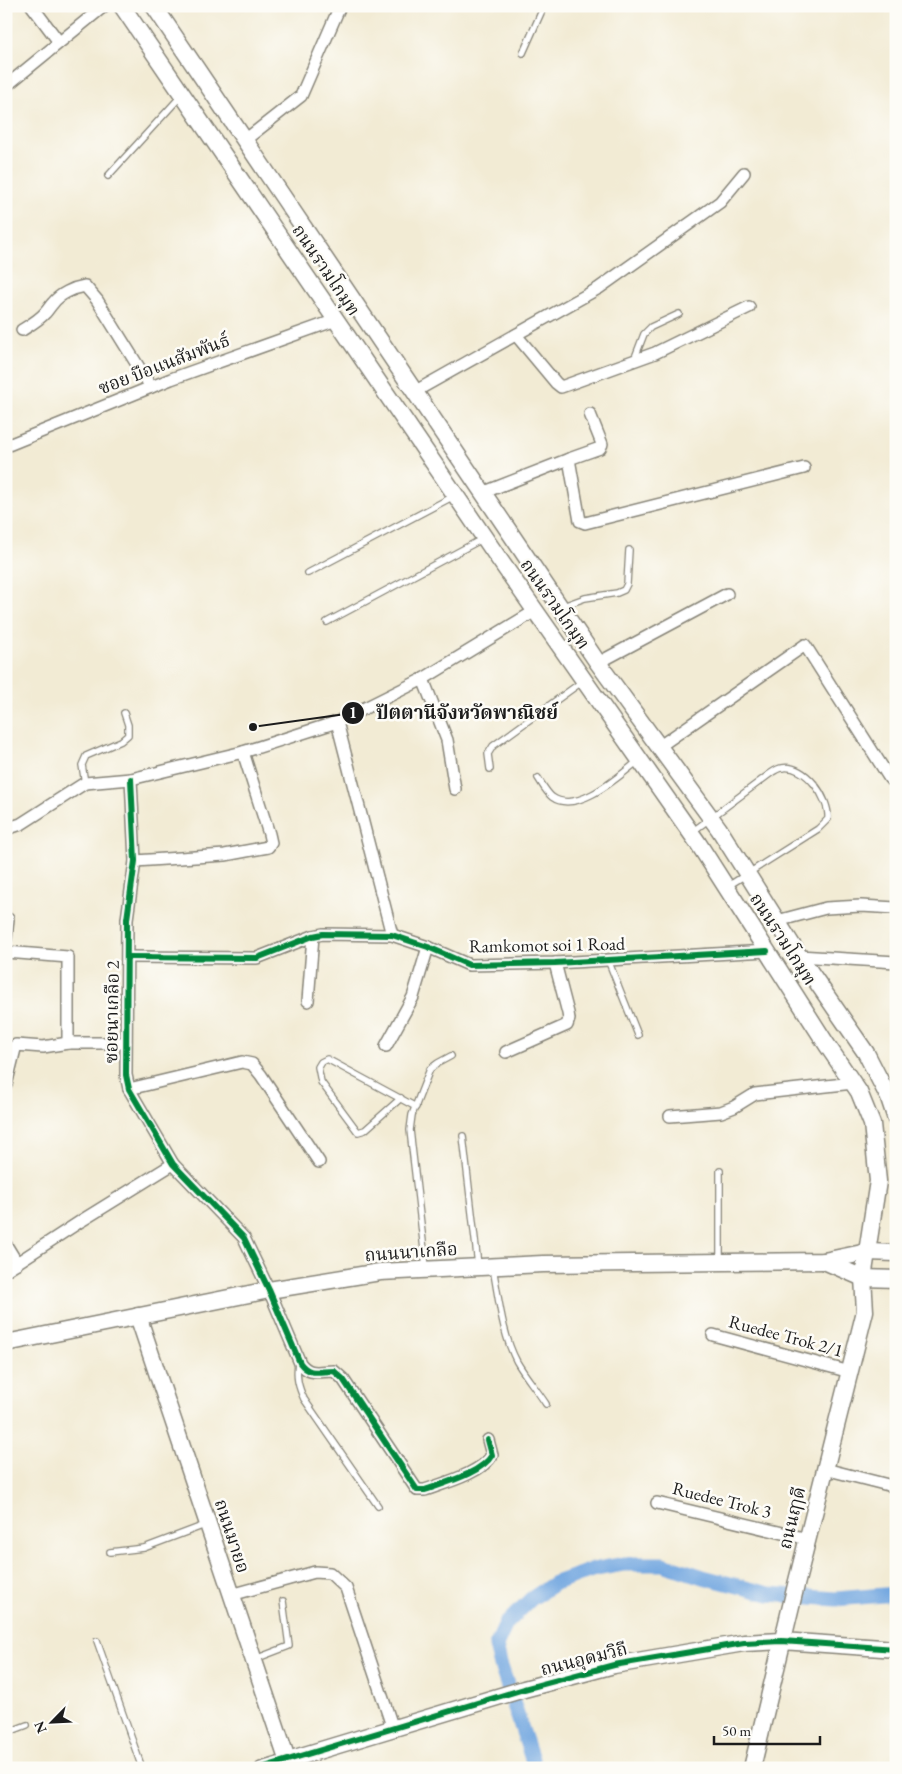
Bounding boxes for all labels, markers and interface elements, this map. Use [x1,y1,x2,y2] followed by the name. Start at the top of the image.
[287,219,366,320] street label: ถนนรามโกมุท
[95,328,233,399] street label: ซอย บือแนสัมพันธ์
[515,553,596,654] street label: ถนนรามโกมุท
[341,696,568,730] callout: ปัตตานีจังหวัดพาณิชย์
[375,700,559,725] text: ปัตตานีจังหวัดพาณิชย์
[349,703,357,722] text: 1
[744,888,823,990] street label: ถนนรามโกมุท
[469,932,626,957] street label: Ramkomot soi 1 Road
[99,960,124,1064] street label: ซอยนาเกลือ 2
[364,1237,458,1266] street label: ถนนนาเกลือ
[727,1309,846,1362] street label: Ruedee Trok 2/1
[670,1476,774,1523] street label: Ruedee Trok 3
[773,1484,810,1552] street label: ถนนฤๅดี
[210,1496,255,1576] street label: ถนนมายอ
[538,1637,630,1681] street label: ถนนอุดมวิถี
[28,1696,78,1746] north arrow
[714,1714,821,1746] scale bar
[29,1718,51,1736] text: N
[722,1721,751,1740] text: 50 m

